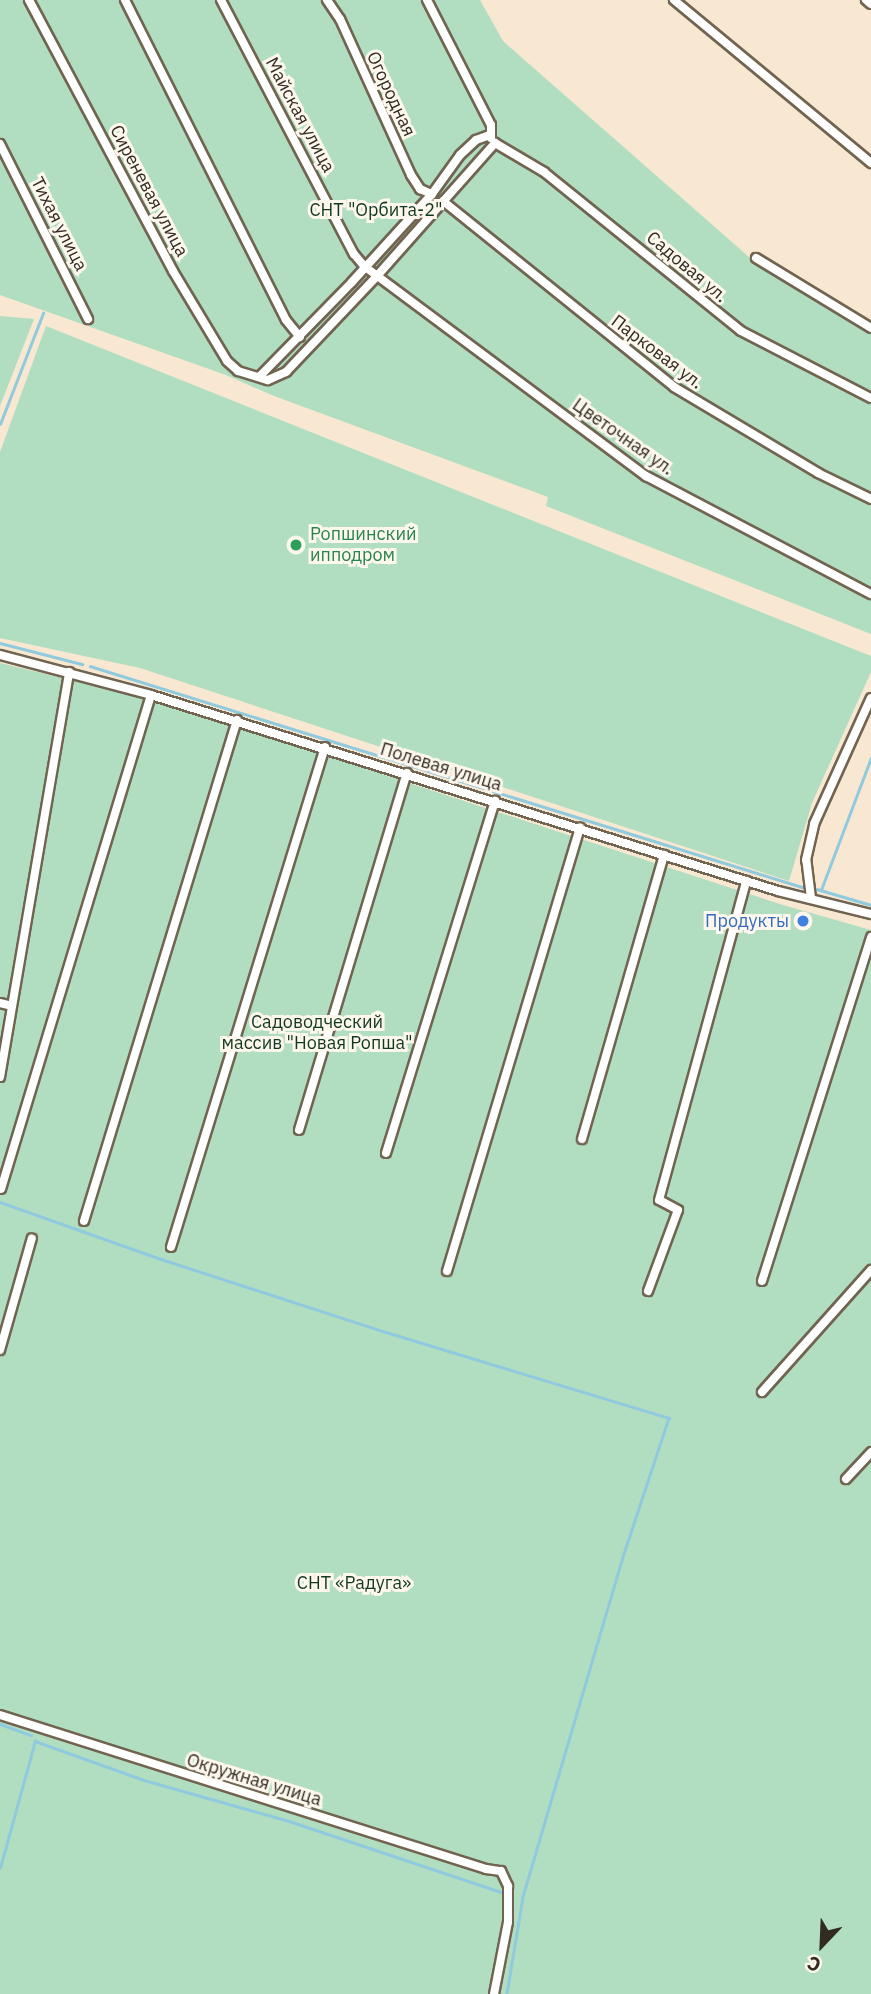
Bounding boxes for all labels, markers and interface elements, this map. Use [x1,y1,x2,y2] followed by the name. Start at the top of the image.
[362,48,420,140] street label: Огородная
[261,54,339,176] street label: Майская улица
[105,122,193,260] street label: Сиреневая улица
[26,173,92,275] street label: Тихая улица
[309,199,443,221] park label: СНТ "Орбита-2"
[642,227,732,307] street label: Садовая ул.
[607,310,707,394] street label: Парковая ул.
[568,394,678,480] street label: Цветочная ул.
[310,524,417,566] place label: Ропшинский ипподром
[288,537,304,553] marker: Ропшинский ипподром
[378,738,504,796] street label: Полевая улица
[705,910,789,932] place label: Продукты
[795,913,811,929] marker: Продукты
[222,1012,412,1054] park label: Садоводческий массив "Новая Ропша"
[297,1572,411,1594] park label: СНТ «Радуга»
[184,1749,324,1811] street label: Окружная улица
[787,1910,857,1980] north arrow
[803,1951,824,1978] text: С

